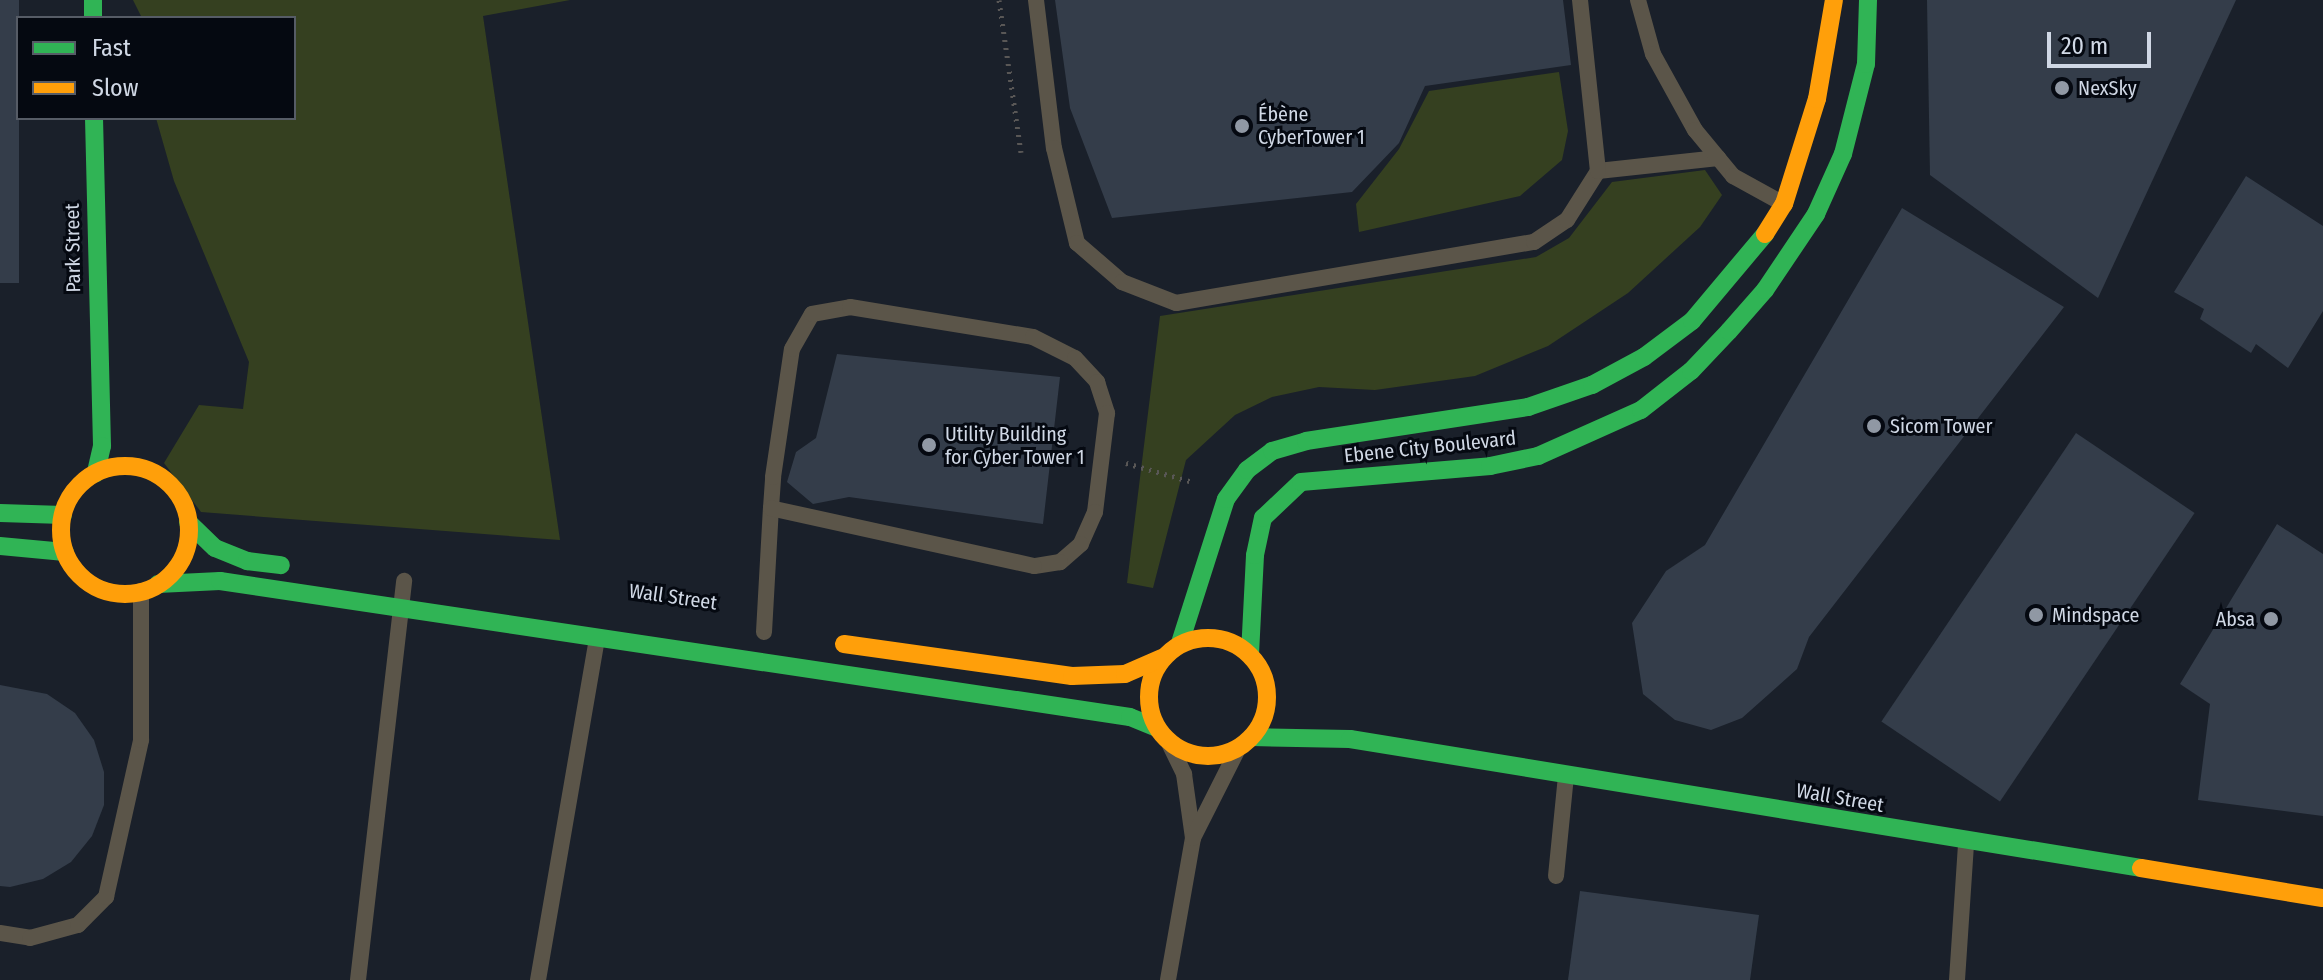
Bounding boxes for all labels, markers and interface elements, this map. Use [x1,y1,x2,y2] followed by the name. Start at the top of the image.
[16,16,296,120] legend
[2051,16,2155,66] scale bar
[2061,32,2108,60] text: 20 m
[92,34,131,62] text: Fast
[92,74,138,102] text: Slow
[2078,76,2137,100] place label: NexSky
[2053,79,2071,97] marker: NexSky
[1258,102,1365,149] place label: Ébène CyberTower 1
[1233,117,1251,135] marker: Ébène CyberTower 1
[60,203,86,293] street label: Park Street
[1890,414,1992,438] place label: Sicom Tower
[1865,417,1883,435] marker: Sicom Tower
[945,422,1085,469] place label: Utility Building for Cyber Tower 1
[1343,426,1517,468] street label: Ebene City Boulevard
[920,436,938,454] marker: Utility Building for Cyber Tower 1
[628,579,718,615] street label: Wall Street
[2052,603,2139,627] place label: Mindspace
[2027,606,2045,624] marker: Mindspace
[2216,607,2255,631] place label: Absa
[2262,610,2280,628] marker: Absa
[1794,779,1886,817] street label: Wall Street

